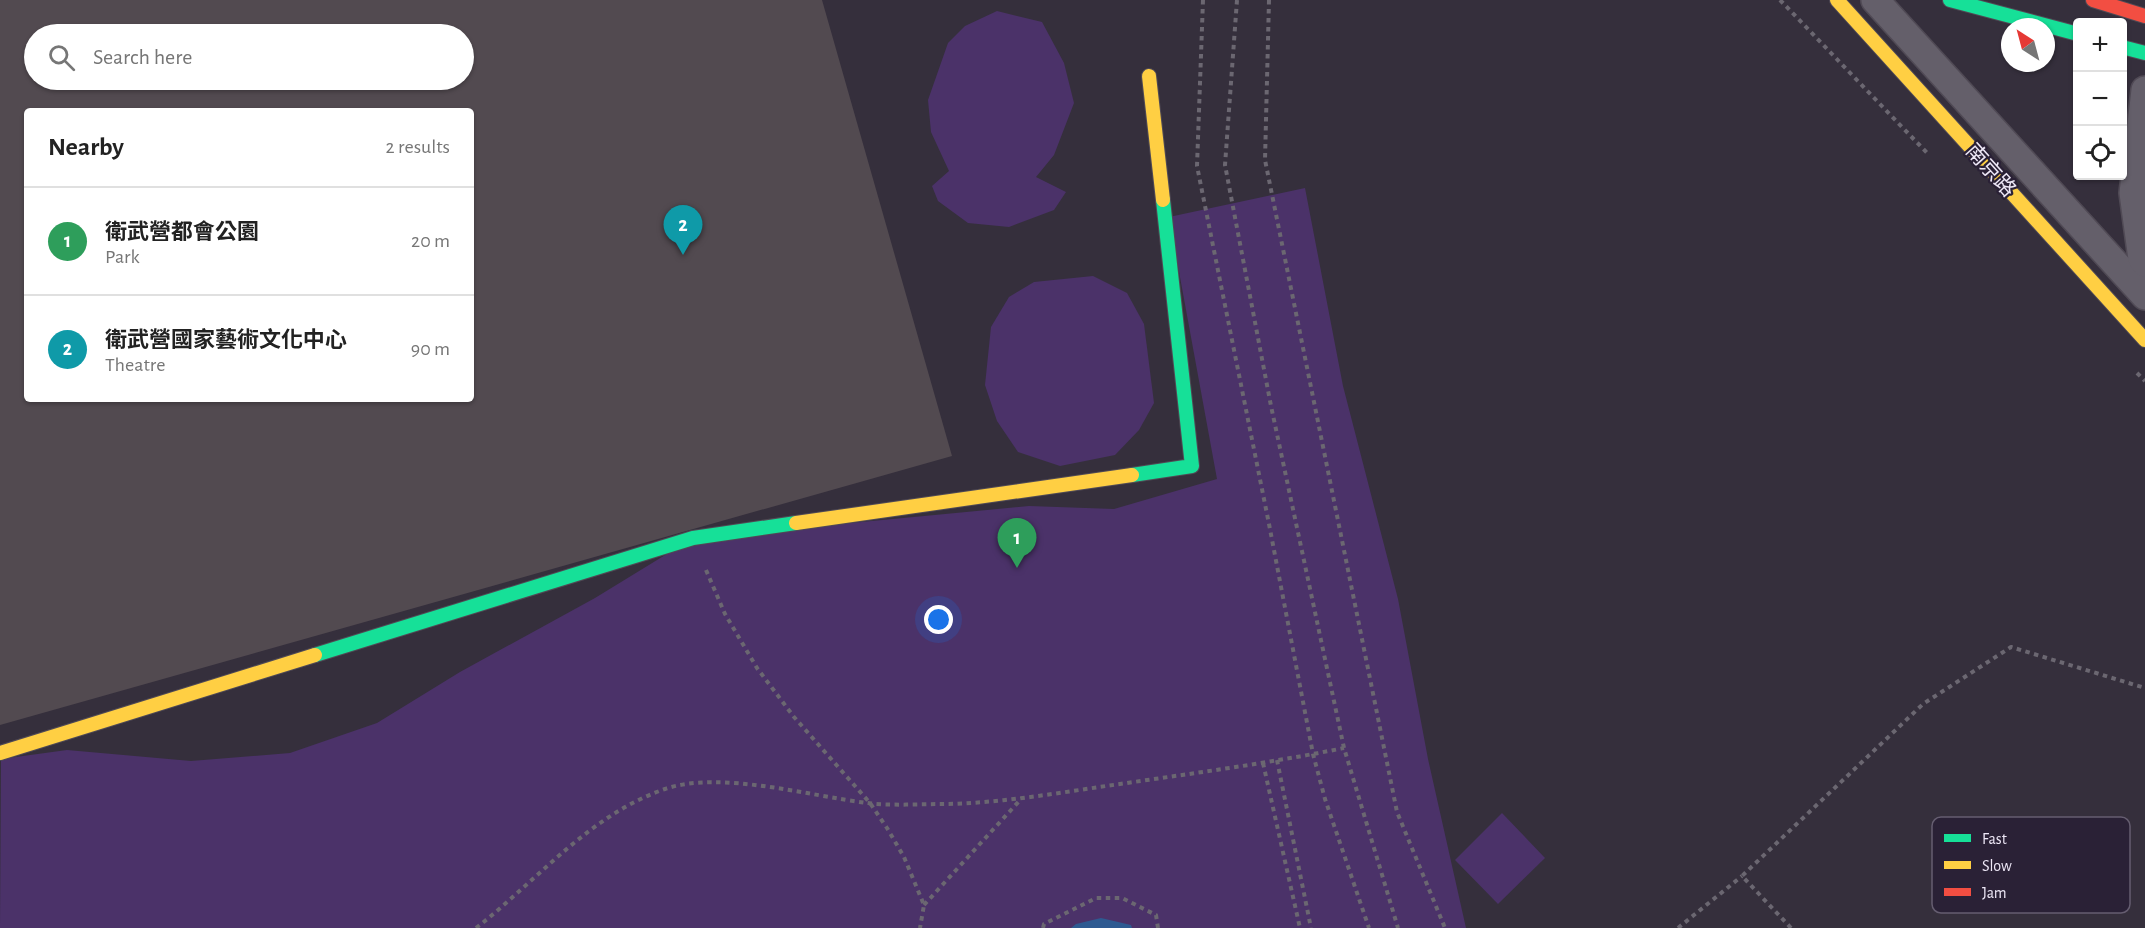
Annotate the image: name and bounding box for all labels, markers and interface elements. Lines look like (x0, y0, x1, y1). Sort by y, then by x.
north arrow (2001, 18, 2055, 72)
map controls (2073, 18, 2127, 180)
button: + (2073, 18, 2127, 72)
search box (24, 24, 474, 90)
icon: search (45, 41, 78, 74)
text: Search here (93, 46, 192, 68)
button: − (2073, 72, 2127, 126)
button: locate (2073, 126, 2127, 180)
text: Nearby (48, 134, 124, 160)
text: 2 results (386, 137, 450, 157)
street label: 南京路 (1962, 139, 2020, 201)
pin: 2 (664, 206, 702, 255)
text: 衛武營都會公園 (105, 221, 259, 243)
text: 1 (64, 231, 71, 251)
text: 20 m (411, 231, 450, 251)
text: Park (105, 247, 140, 267)
text: 衛武營國家藝術文化中心 (105, 329, 347, 351)
text: 2 (63, 339, 72, 359)
text: 90 m (411, 339, 450, 359)
text: Theatre (105, 355, 166, 375)
pin: 1 (998, 518, 1036, 568)
your location (924, 605, 953, 634)
legend (1932, 817, 2130, 913)
text: Fast (1982, 831, 2007, 847)
text: Slow (1982, 858, 2012, 874)
text: Jam (1982, 885, 2007, 901)

